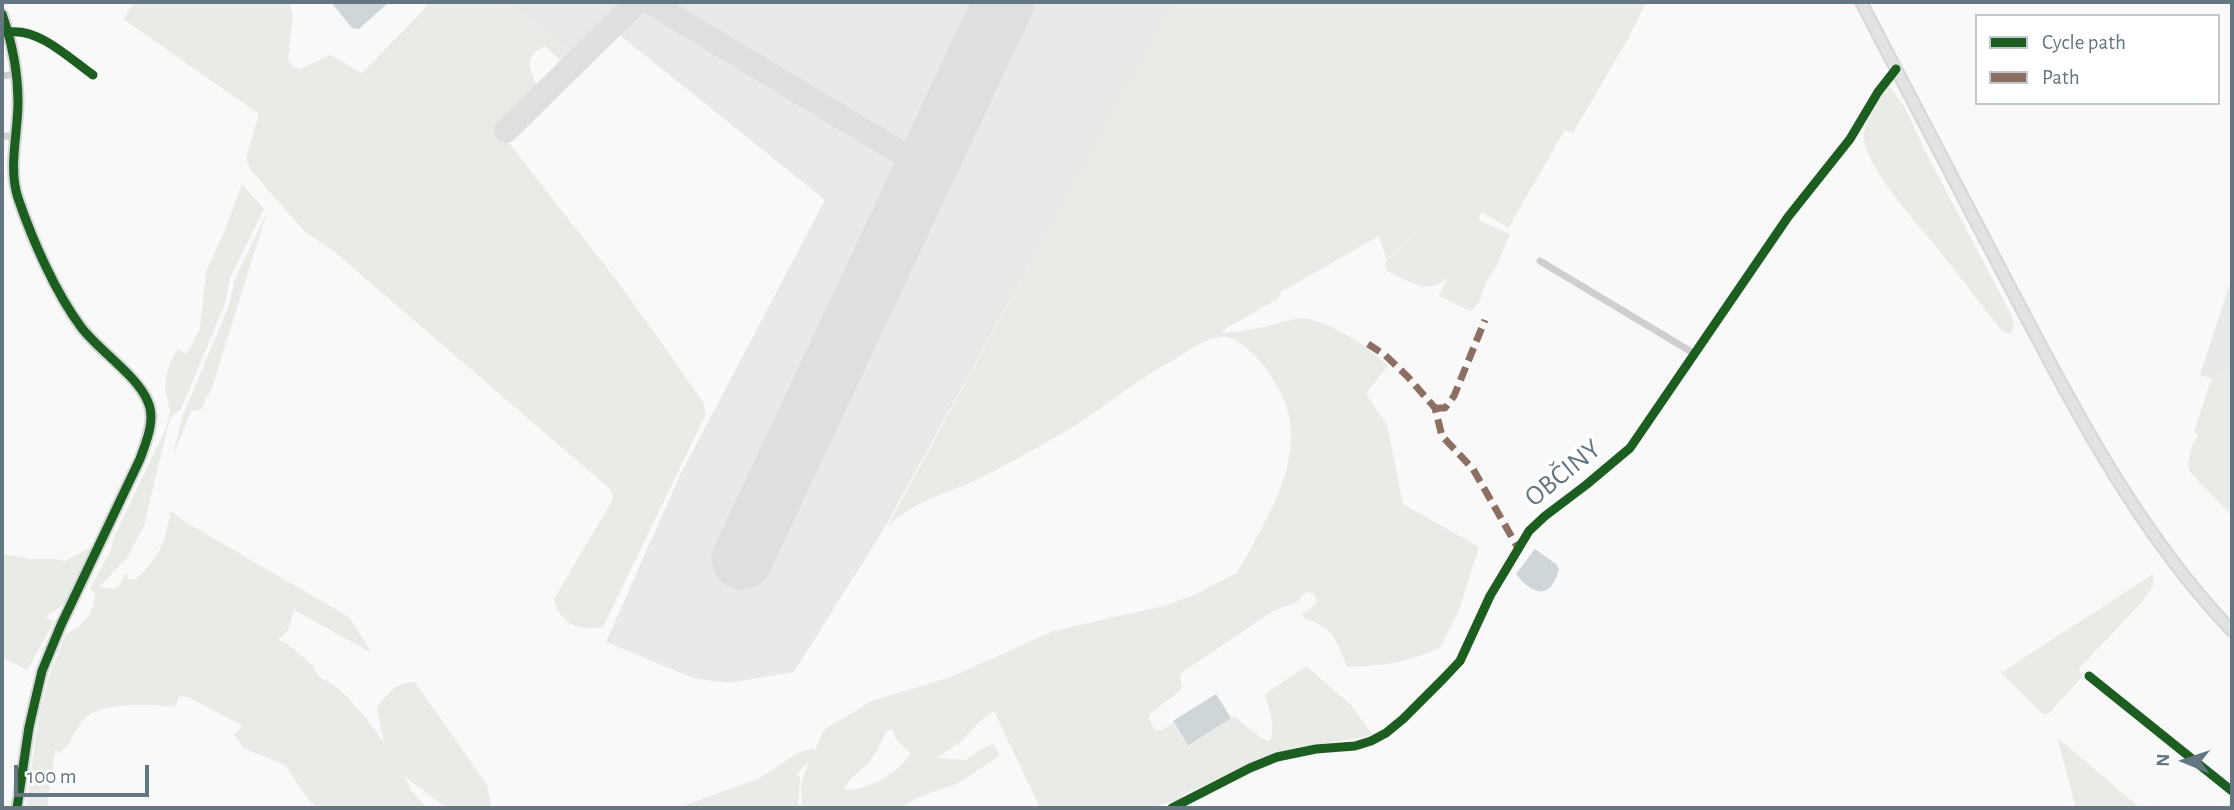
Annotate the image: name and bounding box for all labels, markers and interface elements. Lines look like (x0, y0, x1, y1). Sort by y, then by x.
legend (1975, 14, 2220, 105)
text: Cycle path (2042, 32, 2126, 53)
text: Path (2042, 67, 2080, 88)
street label: OBČINY (1518, 432, 1608, 514)
north arrow (2150, 726, 2220, 796)
scale bar (18, 750, 152, 794)
text: N (2154, 753, 2173, 767)
text: 100 m (27, 766, 77, 787)

